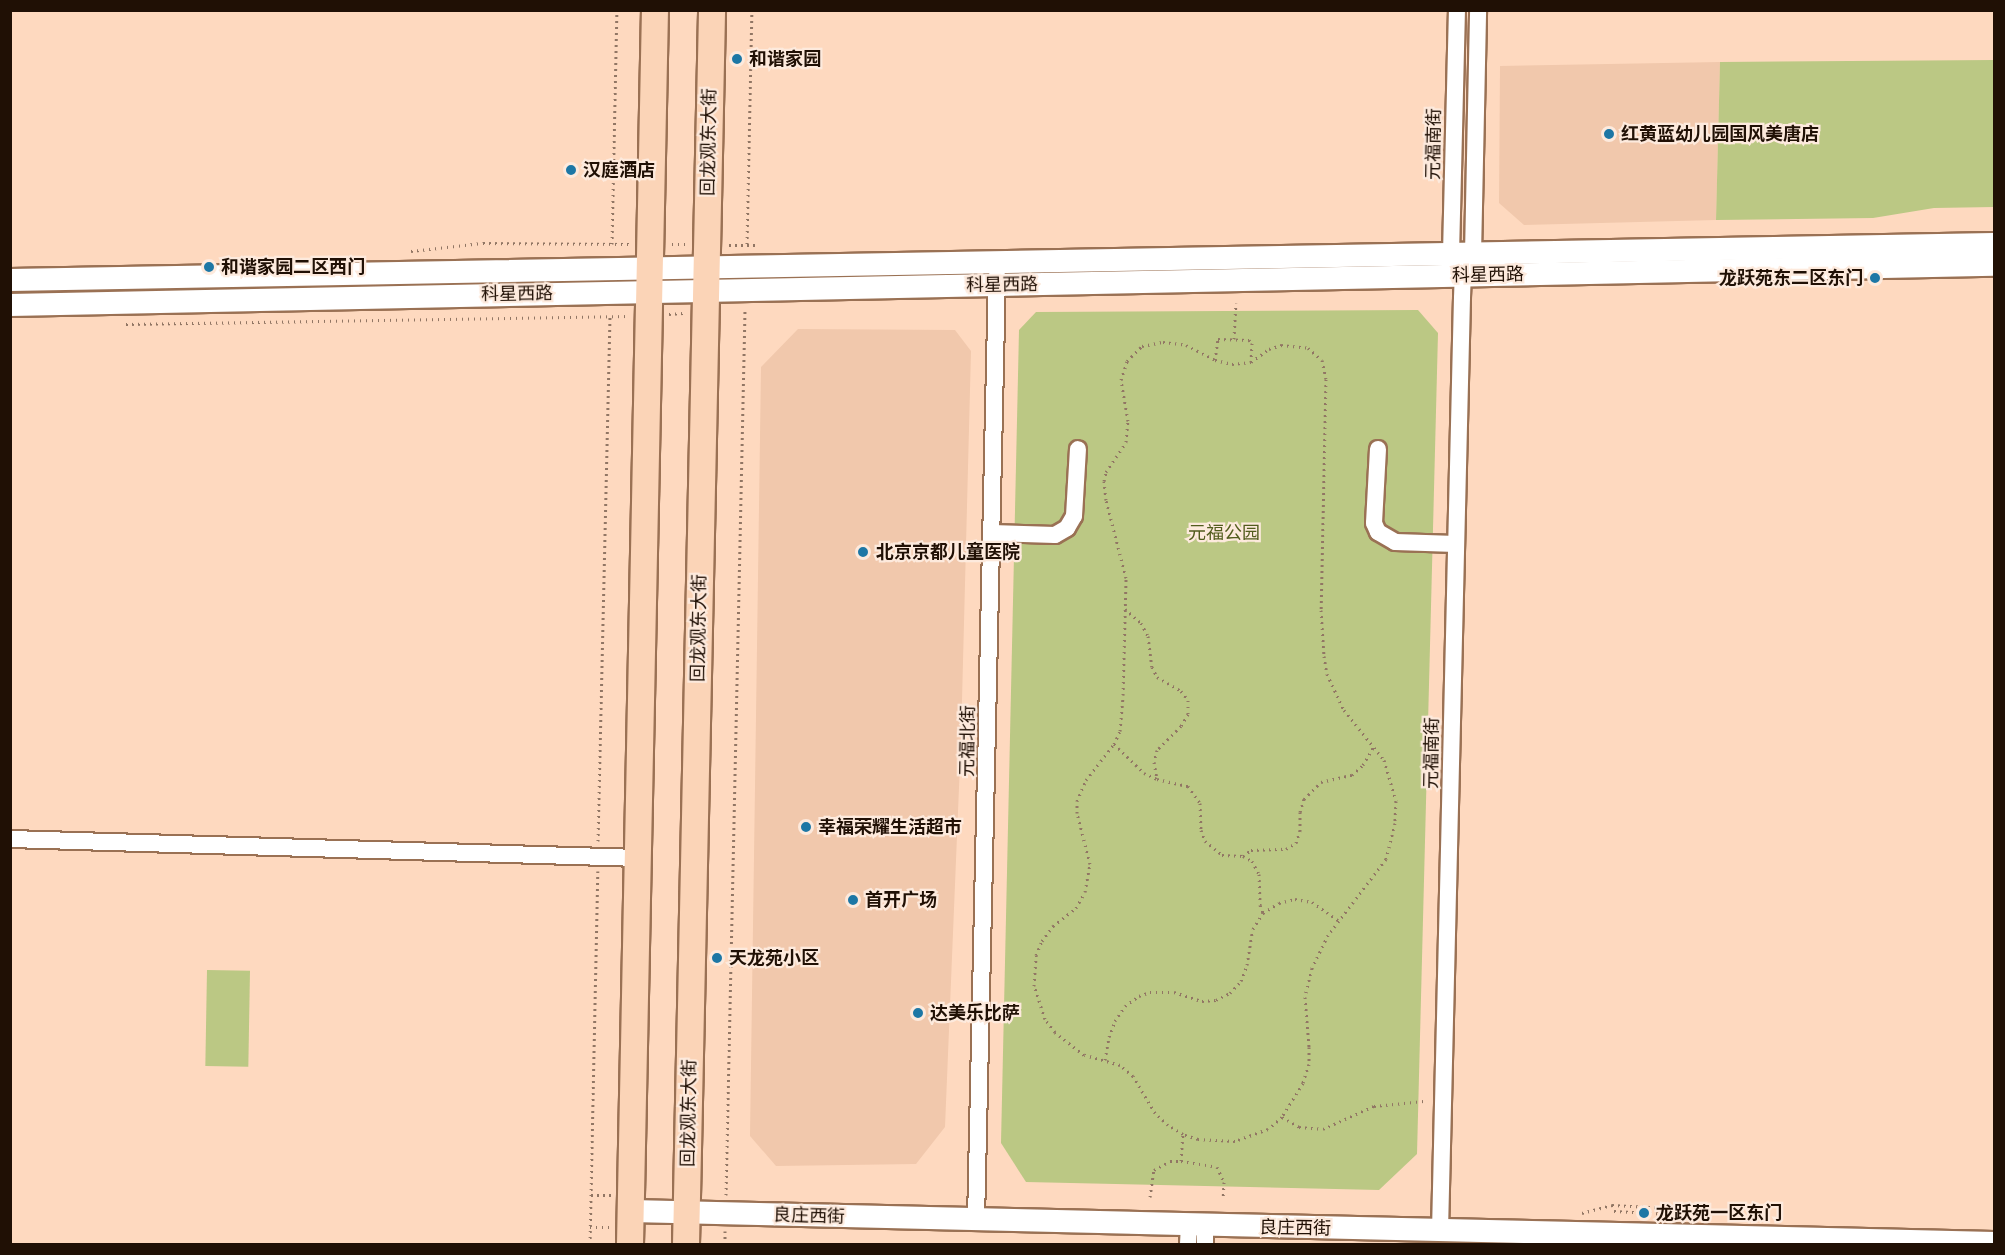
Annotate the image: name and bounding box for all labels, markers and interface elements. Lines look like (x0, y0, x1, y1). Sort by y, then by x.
place label: 和谐家园 (749, 48, 821, 70)
marker: 和谐家园 (730, 52, 744, 66)
street label: 回龙观东大街 (697, 88, 721, 196)
street label: 元福南街 (1423, 108, 1445, 180)
place label: 红黄蓝幼儿园国风美唐店 (1621, 123, 1819, 145)
marker: 红黄蓝幼儿园国风美唐店 (1602, 127, 1616, 141)
place label: 汉庭酒店 (583, 159, 655, 181)
marker: 汉庭酒店 (564, 163, 578, 177)
place label: 和谐家园二区西门 (221, 256, 365, 278)
marker: 和谐家园二区西门 (202, 260, 216, 274)
street label: 科星西路 (1452, 264, 1524, 286)
place label: 龙跃苑东二区东门 (1719, 267, 1863, 289)
marker: 龙跃苑东二区东门 (1868, 271, 1882, 285)
street label: 科星西路 (966, 274, 1038, 296)
street label: 科星西路 (481, 283, 553, 305)
park label: 元福公园 (1188, 522, 1260, 544)
place label: 北京京都儿童医院 (876, 541, 1020, 563)
marker: 北京京都儿童医院 (854, 543, 872, 561)
street label: 回龙观东大街 (687, 574, 711, 682)
street label: 元福北街 (957, 705, 979, 777)
street label: 元福南街 (1421, 717, 1443, 789)
place label: 幸福荣耀生活超市 (818, 816, 962, 838)
marker: 幸福荣耀生活超市 (799, 820, 813, 834)
place label: 首开广场 (865, 889, 937, 911)
marker: 首开广场 (846, 893, 860, 907)
place label: 天龙苑小区 (729, 947, 819, 969)
marker: 天龙苑小区 (710, 951, 724, 965)
place label: 达美乐比萨 (930, 1002, 1020, 1024)
marker: 达美乐比萨 (911, 1006, 925, 1020)
street label: 回龙观东大街 (677, 1059, 701, 1167)
place label: 龙跃苑一区东门 (1656, 1202, 1782, 1224)
street label: 良庄西街 (773, 1204, 845, 1228)
marker: 龙跃苑一区东门 (1637, 1206, 1651, 1220)
street label: 良庄西街 (1259, 1217, 1331, 1239)

